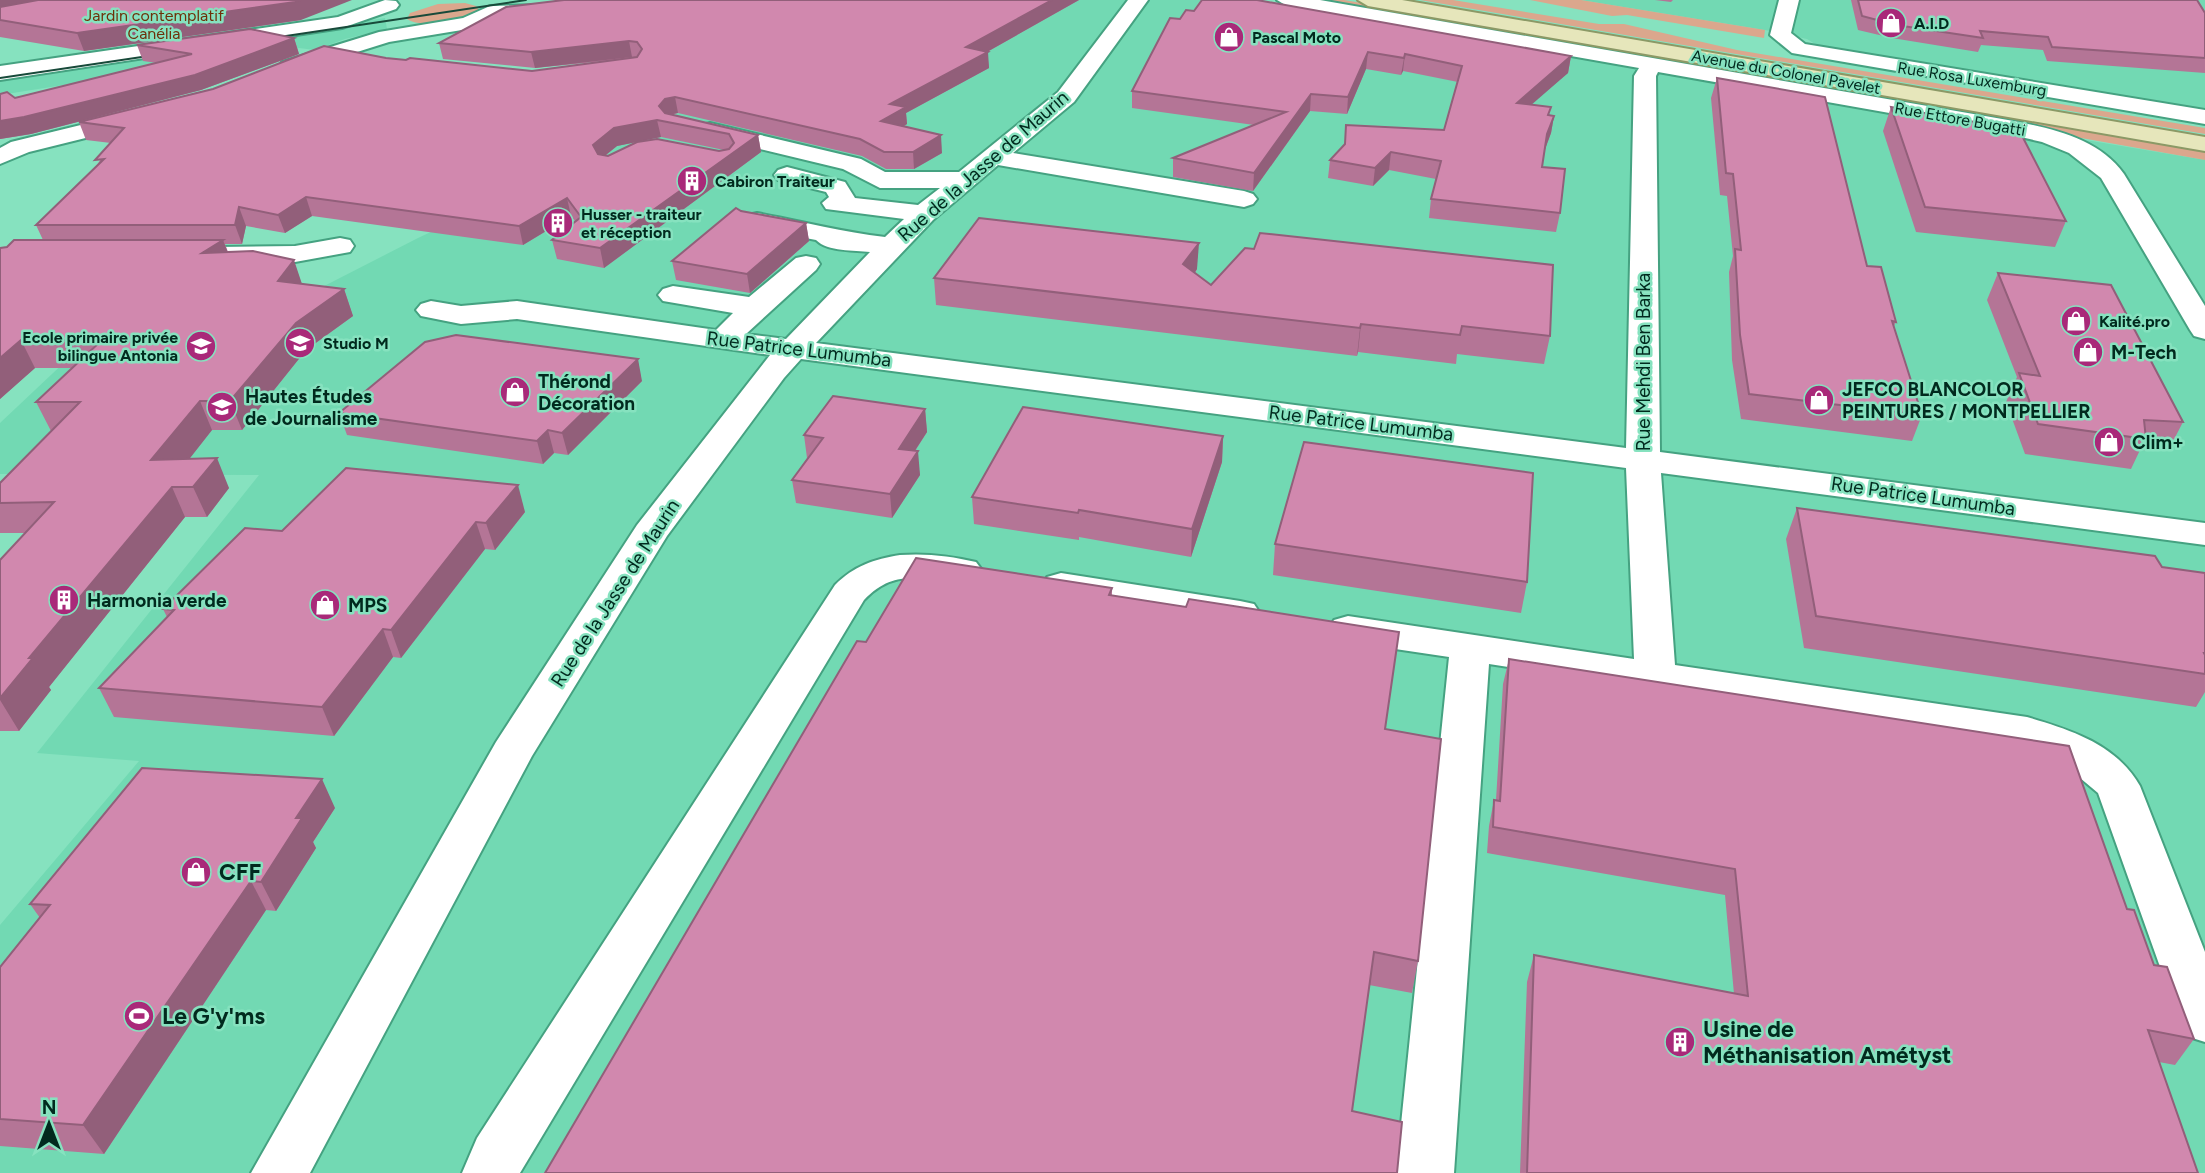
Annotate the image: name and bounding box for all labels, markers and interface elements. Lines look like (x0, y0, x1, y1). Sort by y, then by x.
park label: Jardin contemplatif Canélia (84, 6, 224, 43)
shop icon: A.I.D (1874, 6, 1908, 40)
place label: A.I.D (1914, 14, 1949, 33)
shop icon: Pascal Moto (1212, 20, 1246, 54)
place label: Pascal Moto (1252, 28, 1341, 47)
street label: Avenue du Colonel Pavelet (1690, 46, 1882, 98)
street label: Rue Rosa Luxemburg (1896, 58, 2048, 100)
street label: Rue de la Jasse de Maurin (893, 86, 1073, 246)
street label: Rue Ettore Bugatti (1893, 98, 2027, 140)
building icon: Cabiron Traiteur (675, 164, 709, 198)
place label: Cabiron Traiteur (715, 172, 835, 191)
place label: Husser - traiteur et réception (581, 205, 702, 242)
building icon: Husser - traiteur et réception (541, 206, 575, 240)
street label: Rue Mehdi Ben Barka (1632, 273, 1655, 451)
shop icon: Kalité.pro (2059, 304, 2093, 338)
place label: Kalité.pro (2099, 312, 2170, 331)
school or university icon: Studio M (283, 326, 317, 360)
street label: Rue Patrice Lumumba (705, 326, 893, 372)
place label: Ecole primaire privée bilingue Antonia (22, 328, 178, 365)
school or university icon: Ecole primaire privée bilingue Antonia (184, 329, 218, 363)
place label: Studio M (323, 334, 389, 353)
shop icon: M-Tech (2071, 335, 2105, 369)
place label: M-Tech (2111, 341, 2177, 364)
place label: Thérond Décoration (538, 370, 635, 415)
shop icon: Thérond Décoration (498, 375, 532, 409)
place label: JEFCO BLANCOLOR PEINTURES / MONTPELLIER (1842, 378, 2091, 423)
shop icon: JEFCO BLANCOLOR PEINTURES / MONTPELLIER (1802, 383, 1836, 417)
place label: Hautes Études de Journalisme (245, 385, 378, 430)
school or university icon: Hautes Études de Journalisme (205, 390, 239, 424)
street label: Rue Patrice Lumumba (1267, 400, 1455, 446)
shop icon: Clim+ (2092, 425, 2126, 459)
place label: Clim+ (2132, 431, 2184, 454)
street label: Rue Patrice Lumumba (1829, 472, 2017, 520)
street label: Rue de la Jasse de Maurin (546, 495, 684, 691)
building icon: Harmonia verde (47, 583, 81, 617)
shop icon: MPS (308, 588, 342, 622)
place label: Harmonia verde (87, 589, 227, 612)
place label: MPS (348, 594, 387, 617)
shop icon: CFF (179, 855, 213, 889)
place label: CFF (219, 858, 261, 886)
sports icon: Le G'y'ms (122, 999, 156, 1033)
place label: Le G'y'ms (162, 1002, 265, 1030)
place label: Usine de Méthanisation Amétyst (1703, 1015, 1951, 1069)
building icon: Usine de Méthanisation Amétyst (1663, 1025, 1697, 1059)
north arrow (14, 1089, 84, 1159)
text: N (42, 1096, 56, 1119)

